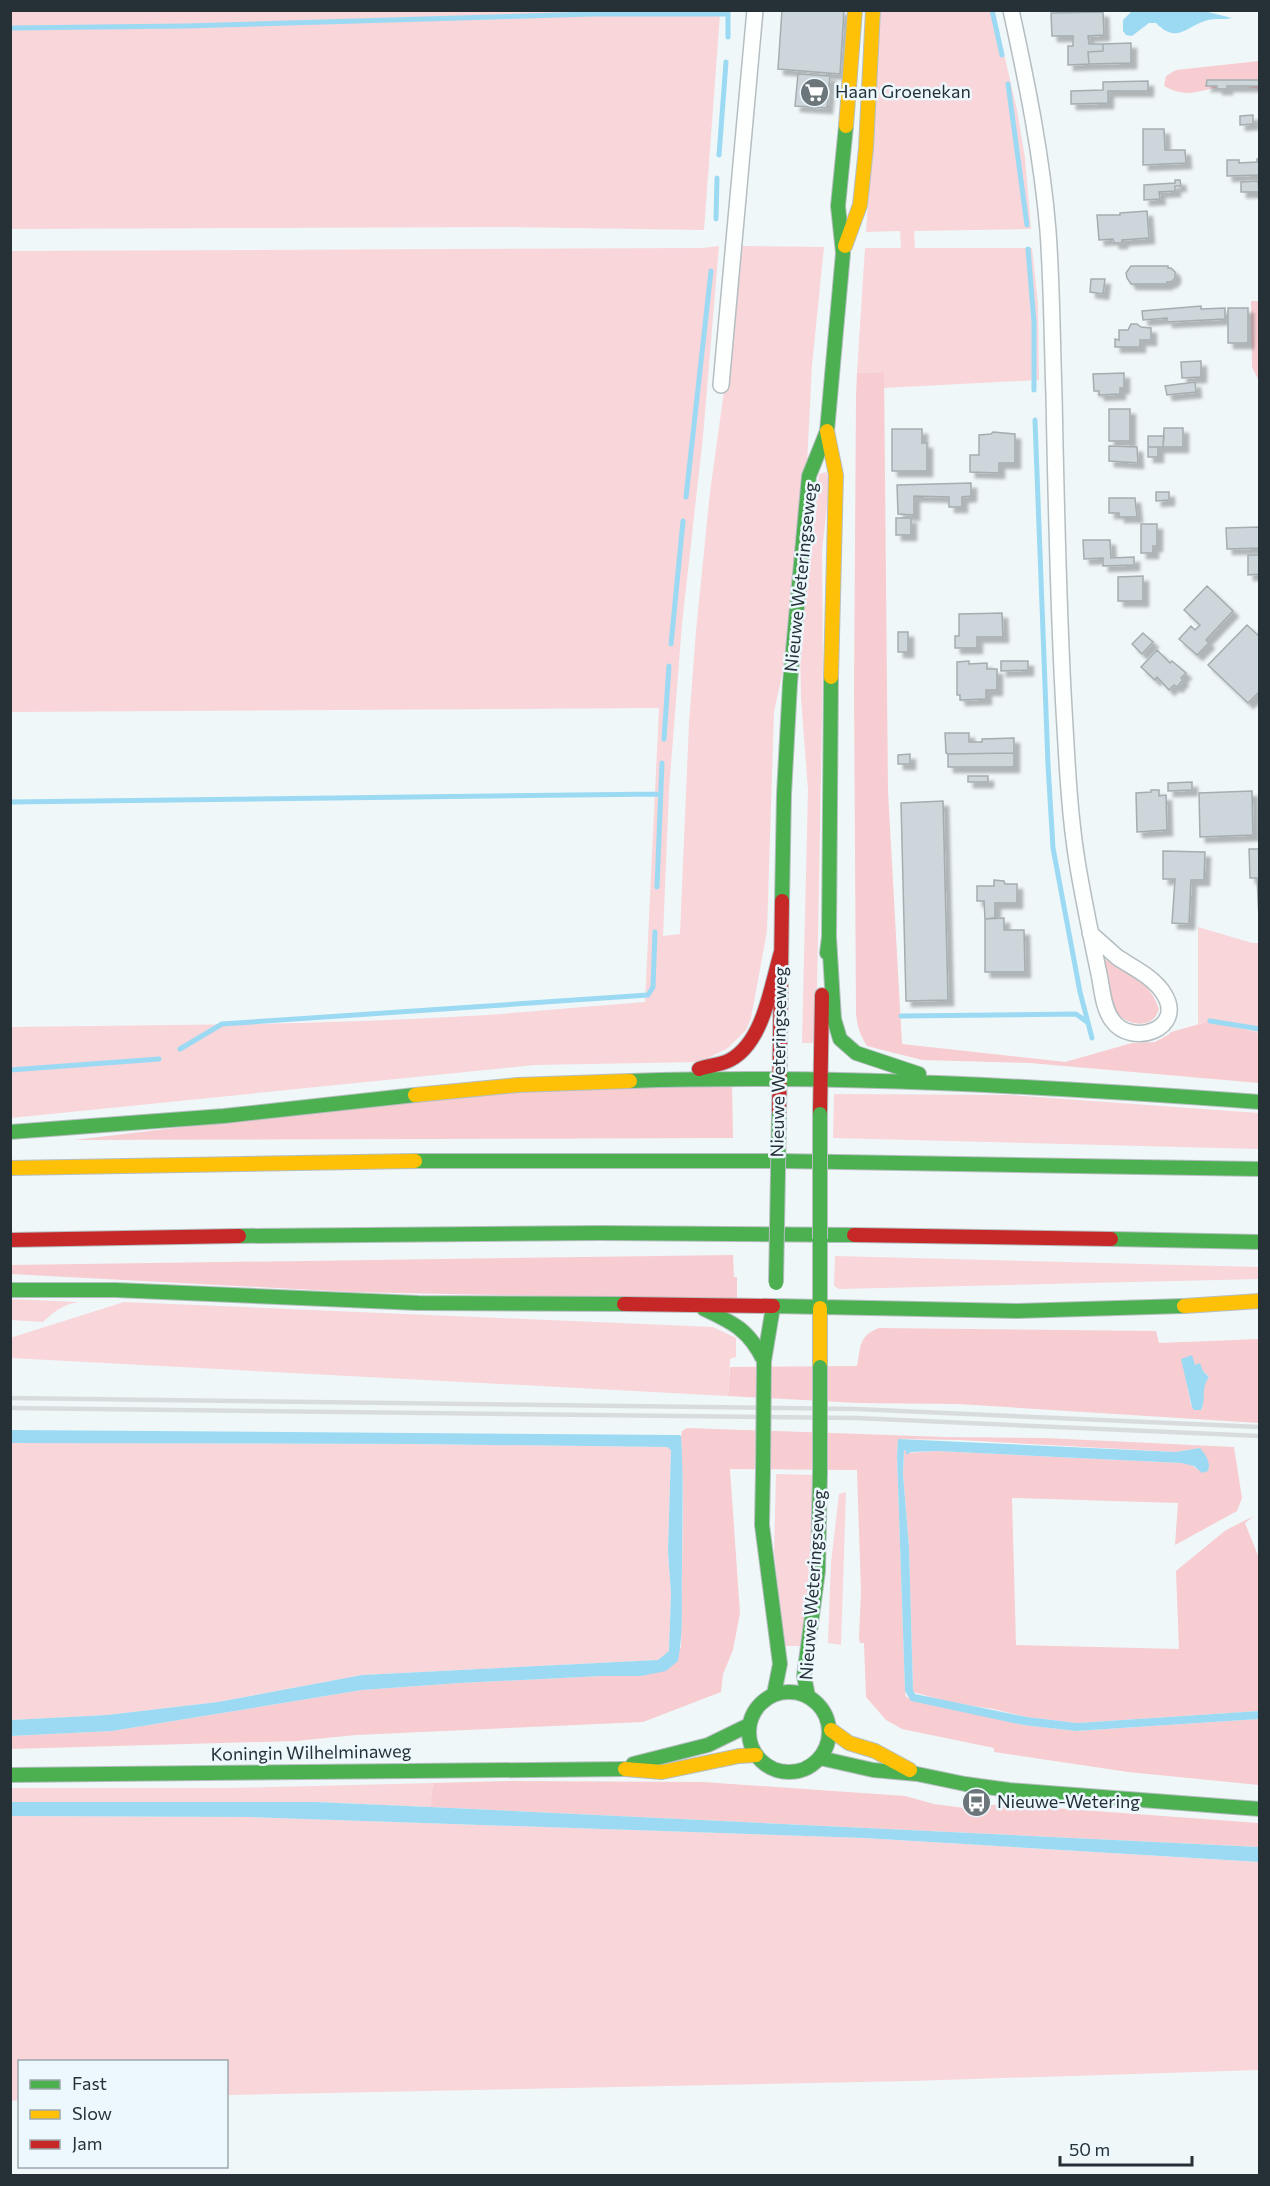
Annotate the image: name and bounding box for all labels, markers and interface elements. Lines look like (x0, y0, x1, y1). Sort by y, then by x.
supermarket icon: Haan Groenekan (798, 76, 830, 108)
place label: Haan Groenekan (835, 80, 971, 102)
street label: Nieuwe Weteringseweg (779, 481, 821, 673)
street label: Nieuwe Weteringseweg (765, 966, 791, 1157)
street label: Nieuwe Weteringseweg (794, 1489, 830, 1681)
street label: Koningin Wilhelminaweg (210, 1739, 412, 1765)
bus stop icon: Nieuwe-Wetering (960, 1786, 992, 1818)
place label: Nieuwe-Wetering (997, 1790, 1140, 1812)
legend (18, 2060, 228, 2168)
text: Fast (72, 2072, 107, 2094)
text: Slow (72, 2102, 112, 2124)
scale bar (1060, 2129, 1192, 2167)
text: Jam (72, 2132, 102, 2154)
text: 50 m (1069, 2138, 1110, 2160)

